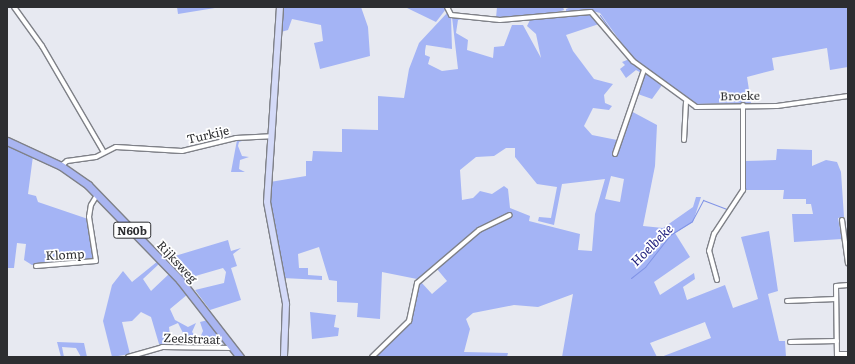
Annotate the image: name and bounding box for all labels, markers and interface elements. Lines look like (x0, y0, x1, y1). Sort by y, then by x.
street label: Broeke (720, 88, 760, 104)
street label: Turkije (185, 123, 231, 147)
road number: N60b (113, 221, 151, 239)
water label: Hoelbeke (628, 221, 676, 269)
street label: Rijksweg (154, 238, 200, 286)
street label: Klomp (45, 247, 85, 263)
street label: Zeelstraat (163, 331, 221, 347)

